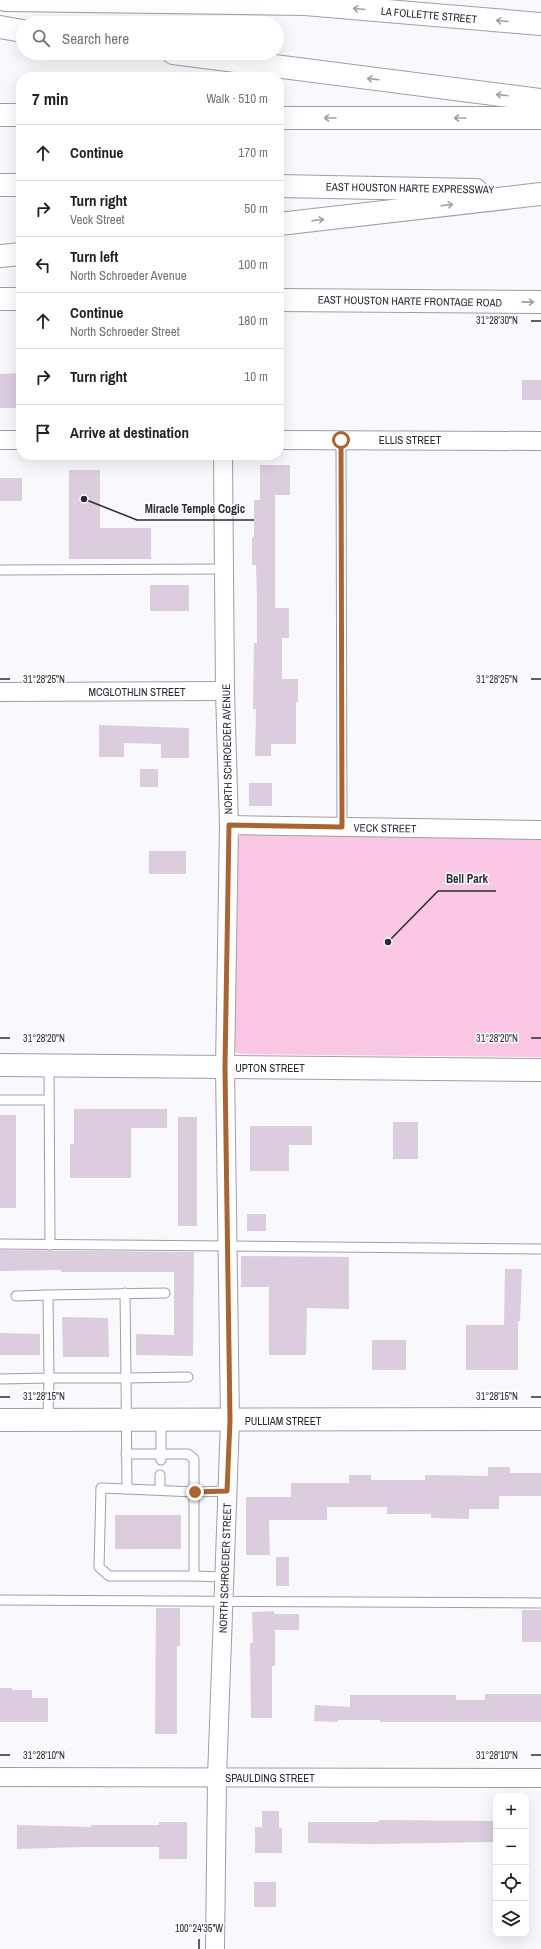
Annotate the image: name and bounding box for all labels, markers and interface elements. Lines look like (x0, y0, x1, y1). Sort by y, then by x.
street label: LA FOLLETTE STREET (380, 4, 478, 26)
one-way arrow (353, 5, 366, 12)
search box (16, 16, 284, 60)
one-way arrow (496, 17, 509, 25)
icon: search (30, 27, 52, 49)
text: Search here (62, 28, 129, 49)
one-way arrow (367, 75, 380, 82)
text: 7 min (32, 87, 68, 110)
text: Walk · 510 m (206, 90, 268, 107)
one-way arrow (496, 91, 509, 99)
one-way arrow (324, 114, 337, 122)
one-way arrow (454, 114, 467, 122)
icon: ahead (32, 142, 54, 164)
text: Continue (70, 142, 123, 163)
text: 170 m (238, 144, 268, 161)
street label: EAST HOUSTON HARTE EXPRESSWAY (326, 180, 494, 196)
text: Turn right (70, 190, 127, 211)
icon: right (32, 198, 54, 220)
text: 50 m (244, 200, 268, 217)
one-way arrow (440, 201, 453, 209)
text: Veck Street (70, 211, 125, 228)
one-way arrow (311, 216, 324, 224)
text: Turn left (70, 246, 118, 267)
icon: left (32, 254, 54, 276)
text: 100 m (238, 256, 268, 273)
text: North Schroeder Avenue (70, 267, 187, 284)
street label: EAST HOUSTON HARTE FRONTAGE ROAD (318, 292, 502, 310)
one-way arrow (521, 298, 534, 306)
text: Continue (70, 302, 123, 323)
icon: ahead (32, 310, 54, 332)
text: 180 m (238, 312, 268, 329)
text: 31°28'30"N (476, 314, 518, 327)
text: North Schroeder Street (70, 323, 180, 340)
icon: right (32, 366, 54, 388)
text: Turn right (70, 366, 127, 387)
text: 10 m (244, 368, 268, 385)
icon: arrive (32, 422, 54, 444)
text: Arrive at destination (70, 422, 189, 443)
route start (332, 431, 350, 449)
street label: ELLIS STREET (379, 433, 442, 447)
callout: Miracle Temple Cogic (137, 496, 254, 520)
text: Miracle Temple Cogic (145, 501, 246, 517)
text: 31°28'25"N (23, 673, 65, 686)
text: 31°28'25"N (476, 673, 518, 686)
street label: NORTH SCHROEDER AVENUE (219, 684, 235, 814)
street label: MCGLOTHLIN STREET (88, 685, 186, 699)
street label: VECK STREET (354, 820, 417, 836)
callout: Bell Park (438, 867, 496, 891)
text: Bell Park (446, 871, 489, 887)
text: 31°28'20"N (23, 1032, 65, 1045)
text: 31°28'20"N (476, 1032, 518, 1045)
street label: UPTON STREET (235, 1061, 305, 1075)
text: 31°28'15"N (23, 1390, 65, 1403)
text: 31°28'15"N (476, 1390, 518, 1403)
street label: PULLIAM STREET (245, 1414, 322, 1428)
route end (186, 1483, 204, 1501)
street label: NORTH SCHROEDER STREET (216, 1502, 234, 1633)
text: 31°28'10"N (23, 1749, 65, 1762)
text: 31°28'10"N (476, 1749, 518, 1762)
street label: SPAULDING STREET (225, 1771, 315, 1785)
map controls (493, 1793, 529, 1937)
button: + (493, 1793, 529, 1829)
button: − (493, 1829, 529, 1865)
button: locate (493, 1865, 529, 1901)
button: layers (493, 1901, 529, 1937)
text: 100°24'35"W (175, 1922, 223, 1935)

